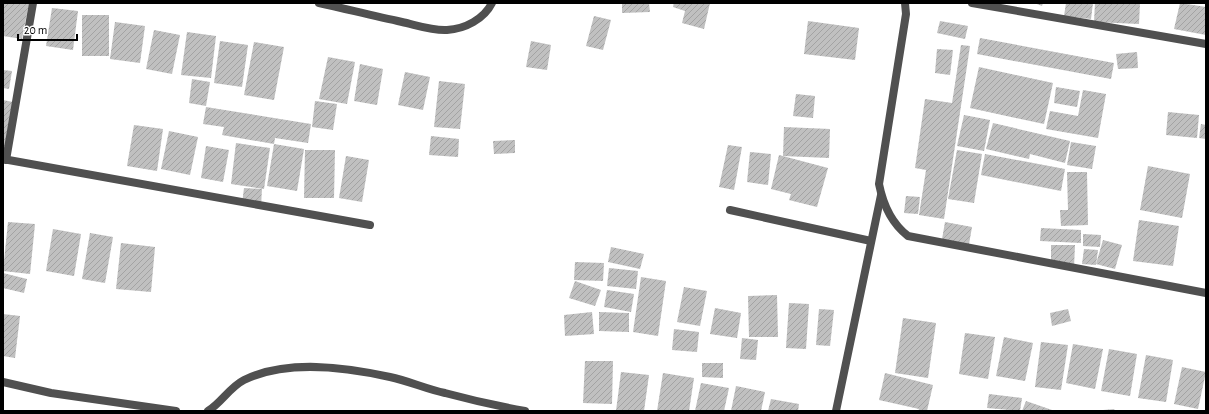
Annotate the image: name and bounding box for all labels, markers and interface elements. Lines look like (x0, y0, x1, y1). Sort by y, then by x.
scale bar (18, 16, 77, 42)
text: 20 m (24, 24, 47, 36)

